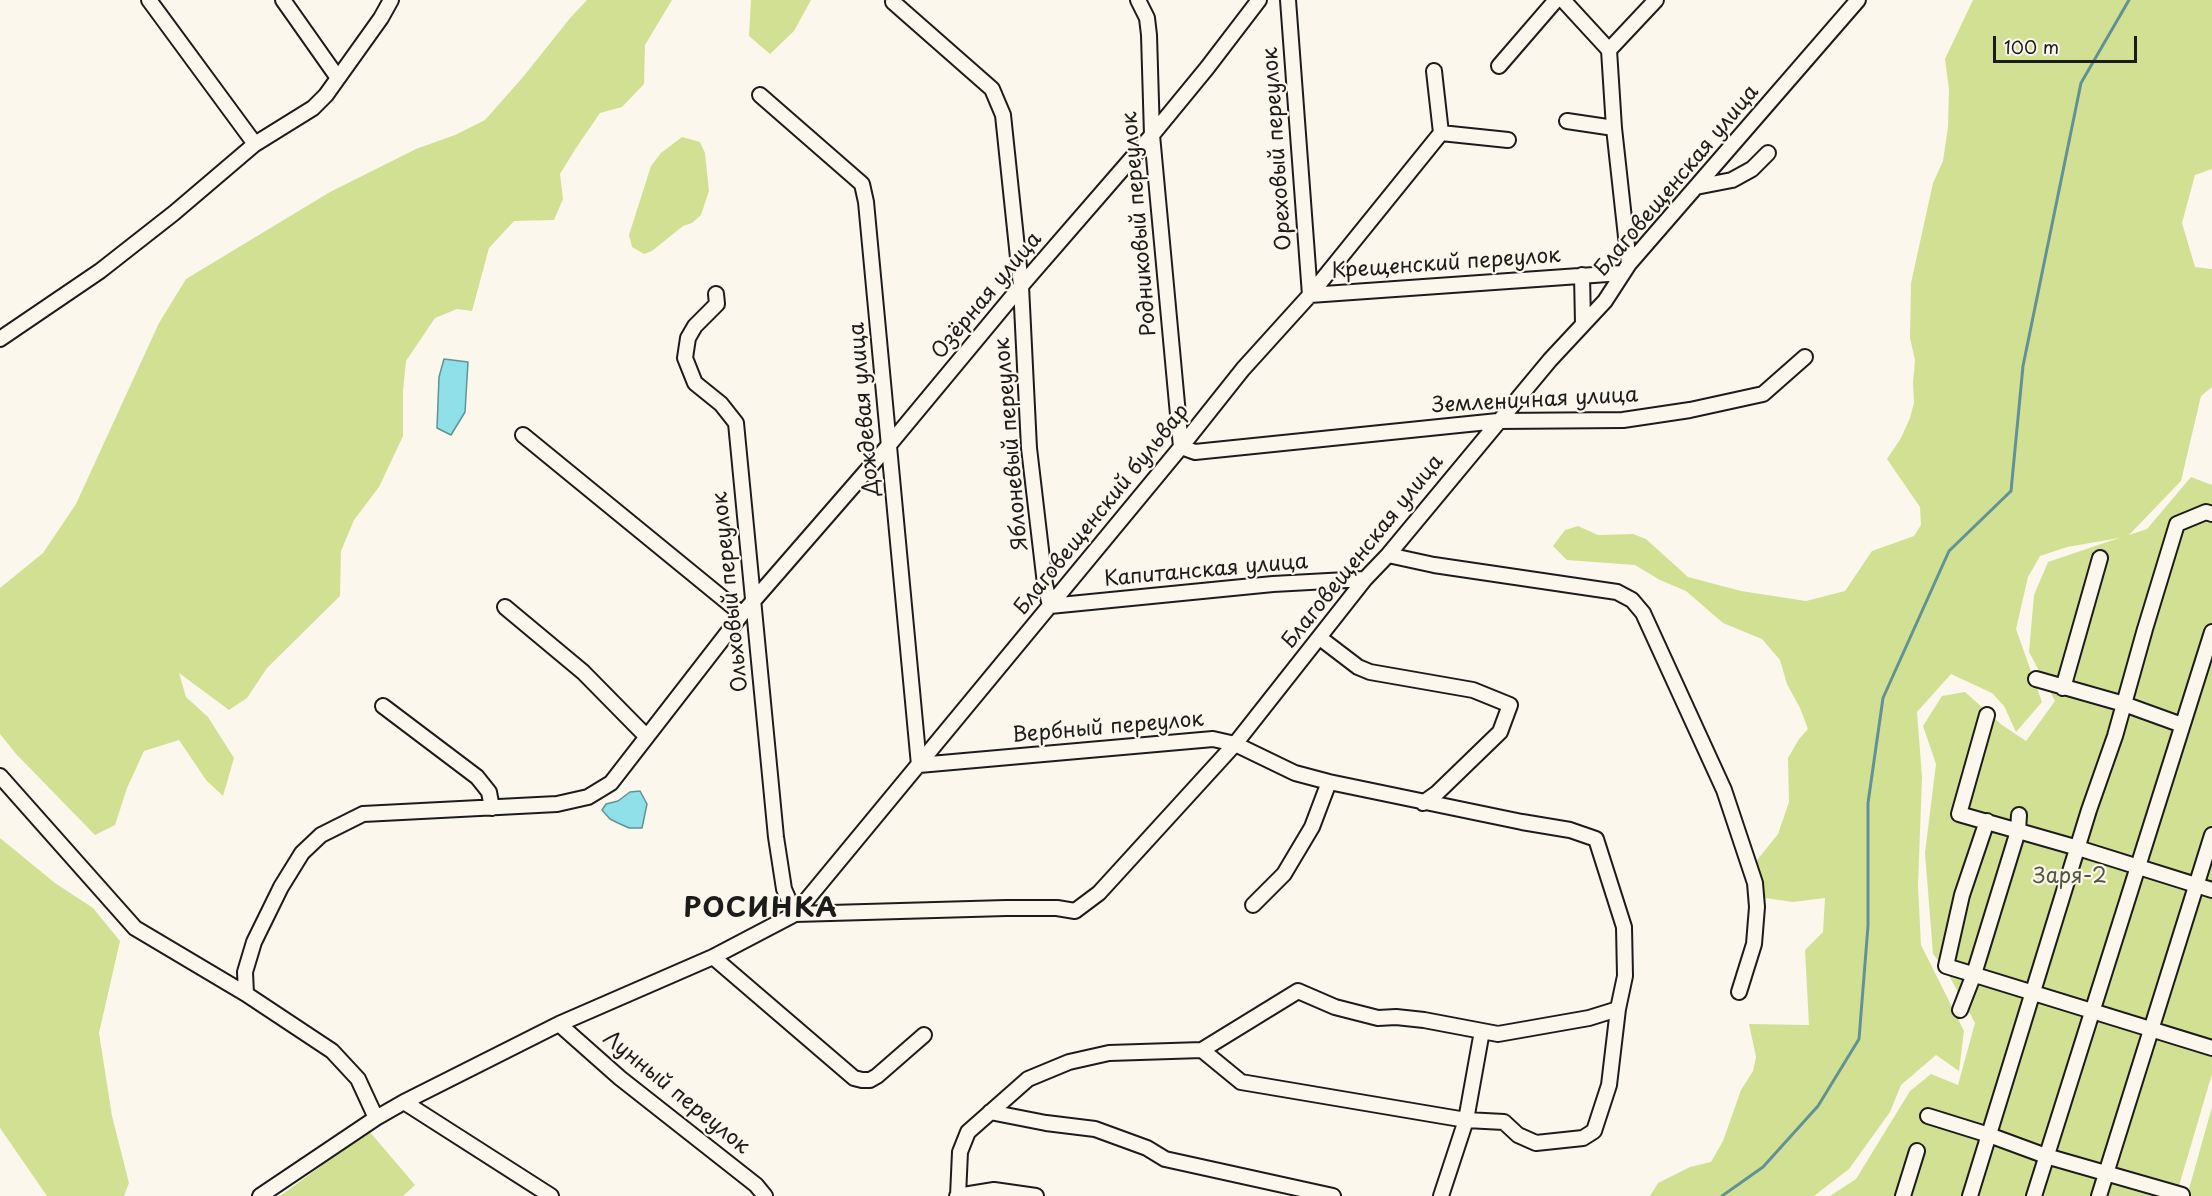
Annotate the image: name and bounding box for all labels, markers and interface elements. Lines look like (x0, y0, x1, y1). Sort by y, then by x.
scale bar (1996, 24, 2140, 62)
text: 100 m (2004, 33, 2059, 60)
street label: Ореховый переулок (1258, 47, 1298, 251)
street label: Благовещенская улица (1589, 80, 1765, 282)
street label: Родниковый переулок (1118, 111, 1162, 337)
street label: Озёрная улица (927, 227, 1047, 365)
street label: Крещенский переулок (1331, 243, 1561, 285)
street label: Дождевая улица (845, 321, 885, 497)
street label: Яблоневый переулок (990, 337, 1034, 551)
street label: Земленичная улица (1431, 383, 1639, 419)
street label: Благовещенский бульвар (1009, 399, 1195, 621)
street label: Благовещенская улица (1277, 450, 1449, 654)
street label: Ольховый переулок (708, 491, 754, 693)
street label: Капитанская улица (1103, 550, 1309, 592)
street label: Вербный переулок (1011, 707, 1205, 749)
park label: Заря-2 (2033, 864, 2107, 890)
district label: РОСИНКА (685, 894, 837, 926)
street label: Лунный переулок (598, 1026, 754, 1160)

